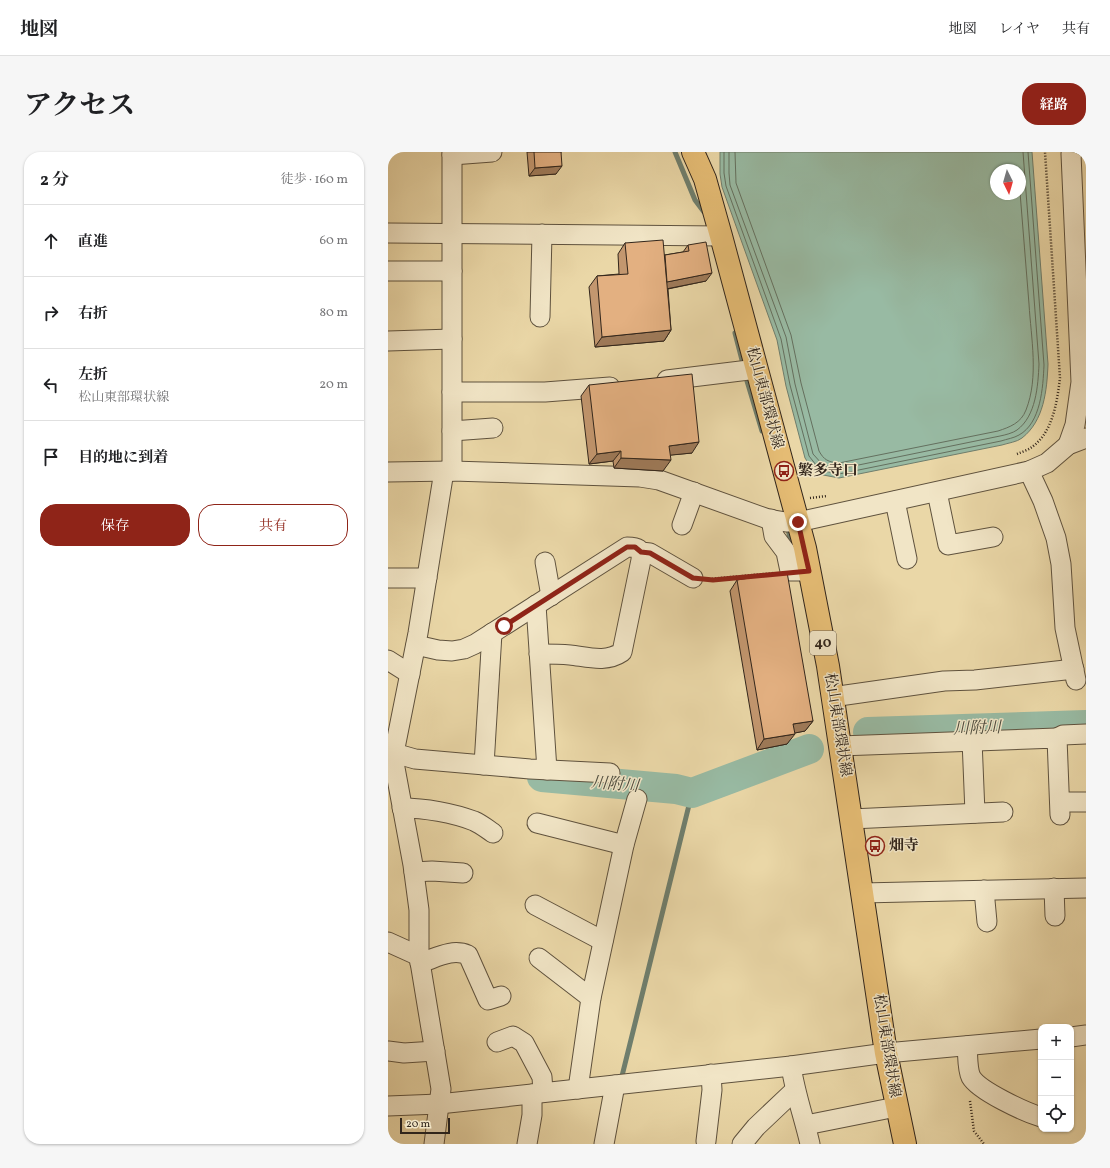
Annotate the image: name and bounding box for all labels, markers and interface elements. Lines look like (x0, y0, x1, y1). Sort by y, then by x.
text: 地図 (20, 17, 58, 43)
text: 地図 (949, 20, 977, 39)
text: レイヤ (999, 20, 1040, 39)
text: 共有 (1062, 20, 1090, 39)
button: 経路 (1022, 83, 1086, 125)
text: アクセス (24, 87, 135, 126)
north arrow (990, 164, 1026, 200)
text: 2 分 (40, 169, 69, 192)
text: 徒歩 · 160 m (281, 171, 348, 189)
icon: ahead (40, 230, 62, 252)
text: 直進 (78, 232, 108, 253)
text: 60 m (320, 232, 348, 250)
icon: right (40, 302, 62, 324)
text: 右折 (78, 304, 108, 325)
text: 80 m (319, 304, 348, 322)
street label: 松山東部環状線 (740, 345, 788, 451)
text: 左折 (78, 365, 108, 386)
icon: left (40, 374, 62, 396)
text: 20 m (319, 376, 348, 394)
text: 松山東部環状線 (78, 389, 169, 407)
icon: arrive (40, 446, 62, 468)
text: 目的地に到着 (78, 448, 168, 469)
bus stop icon: 繁多寺口 (773, 460, 795, 482)
place label: 繁多寺口 (798, 461, 858, 482)
button: 保存 (40, 504, 190, 546)
button: 共有 (198, 504, 348, 546)
route end (789, 513, 807, 531)
route start (495, 617, 513, 635)
road number: 40 (810, 631, 836, 655)
street label: 松山東部環状線 (818, 671, 856, 779)
water label: 川附川 (953, 717, 1003, 741)
water label: 川附川 (590, 772, 642, 798)
bus stop icon: 畑寺 (864, 835, 886, 857)
place label: 畑寺 (889, 836, 919, 857)
street label: 松山東部環状線 (867, 992, 905, 1100)
map controls (1038, 1024, 1074, 1132)
button: + (1038, 1024, 1074, 1060)
button: − (1038, 1060, 1074, 1096)
button: locate (1038, 1096, 1074, 1132)
scale bar (400, 1116, 450, 1135)
text: 20 m (406, 1117, 430, 1132)

